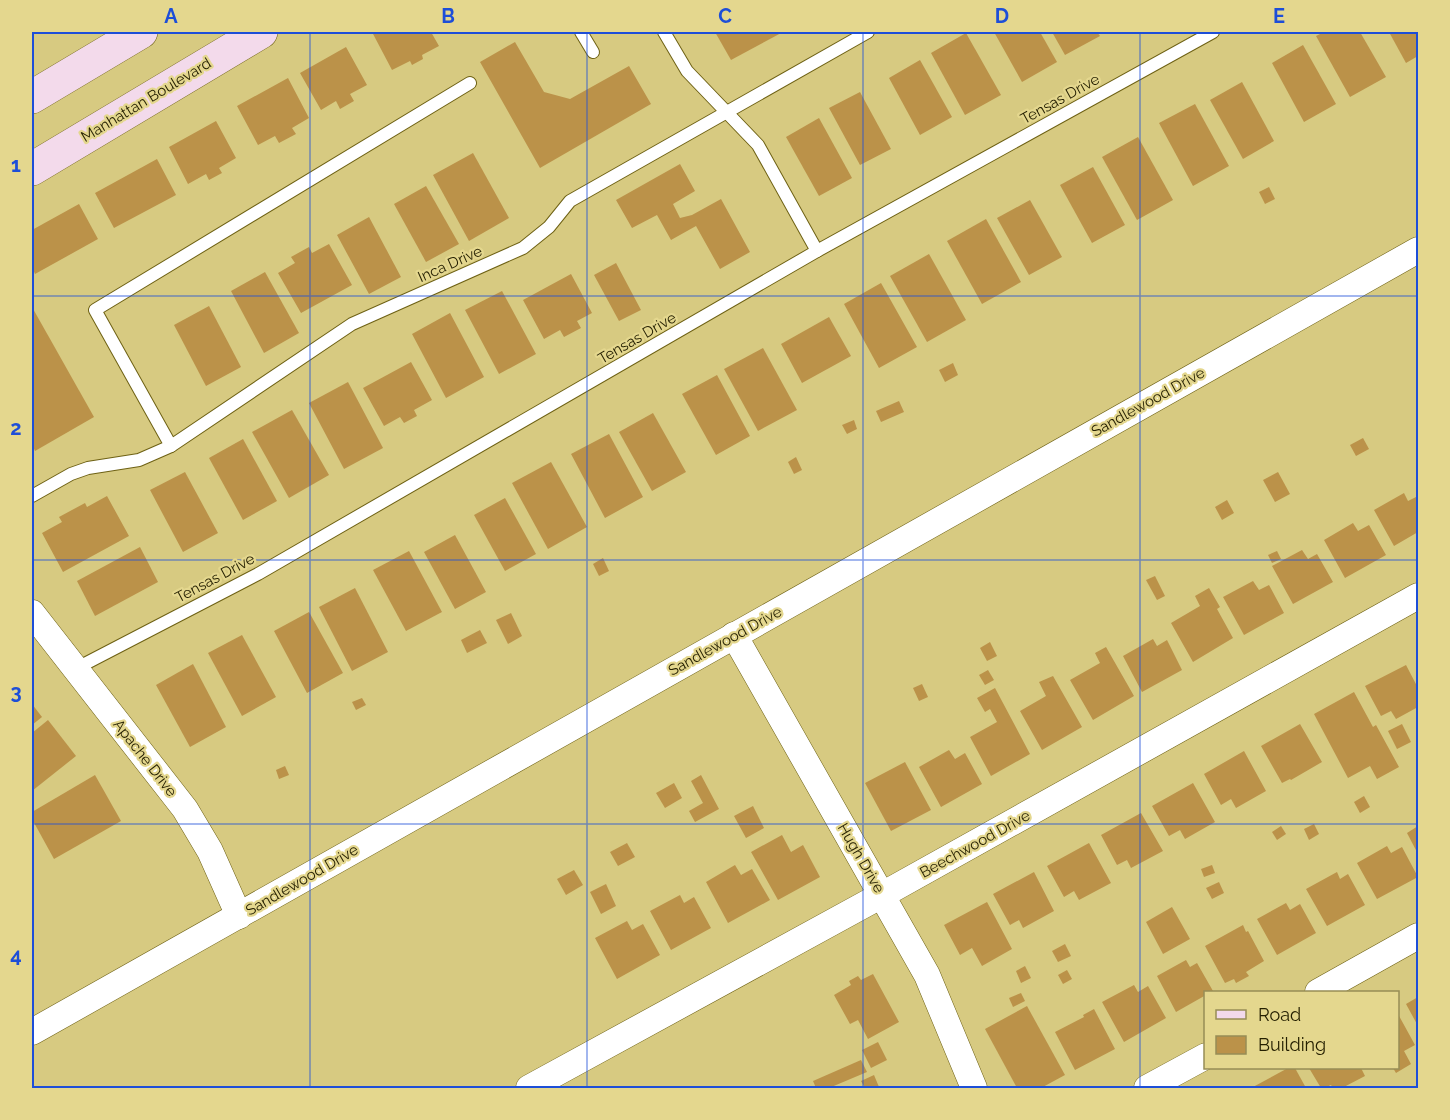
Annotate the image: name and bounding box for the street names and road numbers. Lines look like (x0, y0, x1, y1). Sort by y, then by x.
street label: Manhattan Boulevard (78, 54, 214, 146)
street label: Tensas Drive (1017, 70, 1103, 128)
street label: Inca Drive (415, 242, 485, 286)
street label: Tensas Drive (595, 308, 679, 368)
street label: Sandlewood Drive (1088, 363, 1208, 441)
street label: Tensas Drive (172, 549, 258, 606)
street label: Sandlewood Drive (665, 602, 785, 680)
street label: Apache Drive (109, 716, 181, 800)
street label: Beechwood Drive (917, 806, 1033, 882)
street label: Hugh Drive (834, 820, 888, 896)
street label: Sandlewood Drive (243, 840, 362, 919)

